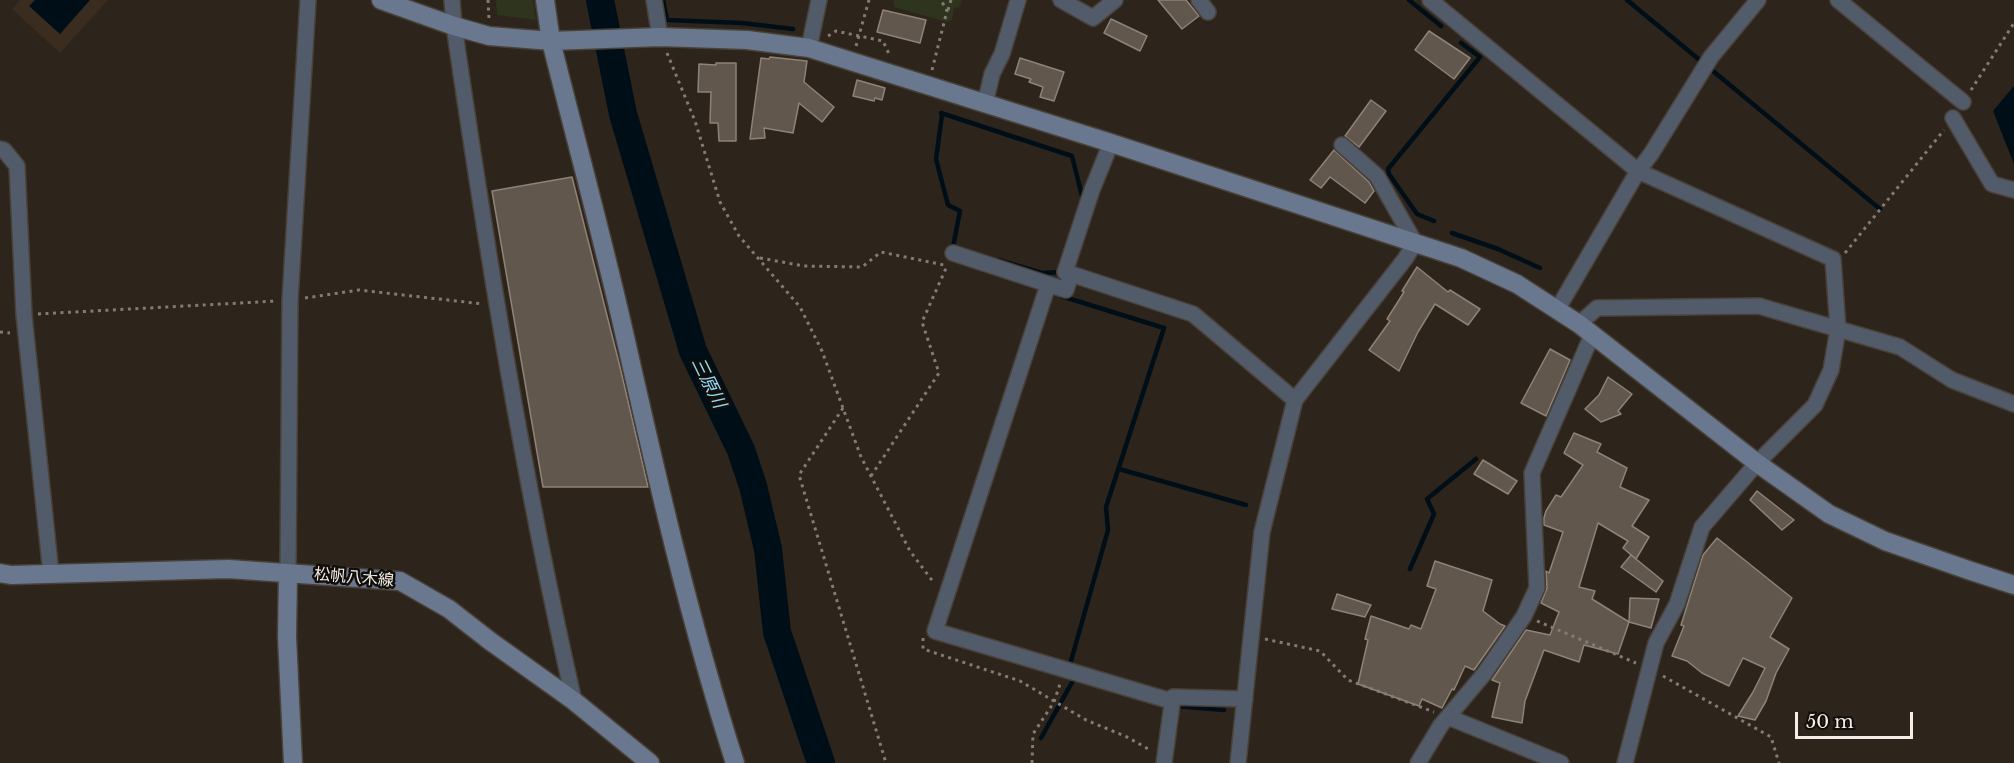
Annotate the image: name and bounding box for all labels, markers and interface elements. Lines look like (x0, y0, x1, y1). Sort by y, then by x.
water label: 三原川 (686, 354, 730, 412)
street label: 松帆八木線 (313, 565, 395, 591)
scale bar (1798, 700, 1916, 738)
text: 50 m (1806, 711, 1854, 733)

